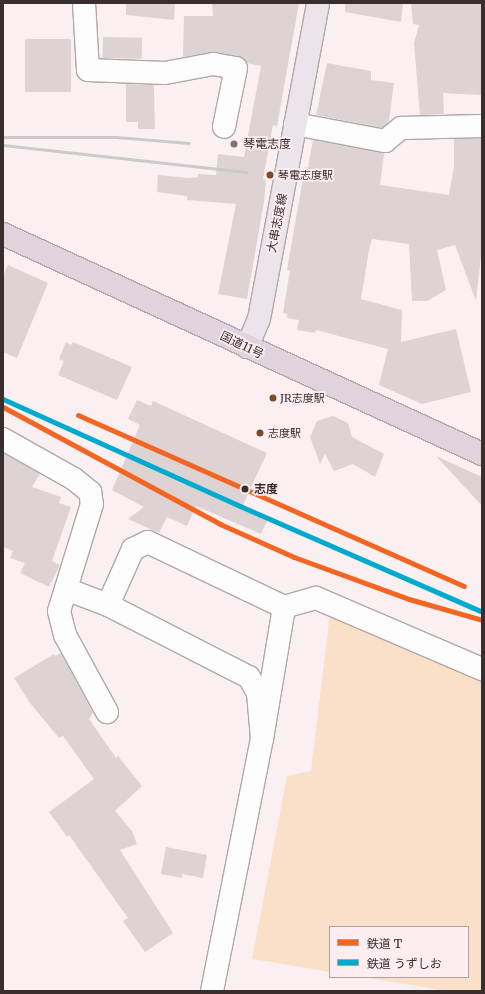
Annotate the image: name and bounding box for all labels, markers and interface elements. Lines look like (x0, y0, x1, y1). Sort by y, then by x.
place label: 琴電志度 (243, 137, 291, 151)
marker: 琴電志度 (228, 138, 240, 150)
place label: 琴電志度駅 (278, 168, 333, 182)
marker: 琴電志度駅 (265, 170, 275, 180)
street label: 大串志度線 (264, 192, 290, 254)
street label: 国道11号 (218, 328, 266, 362)
place label: JR志度駅 (280, 391, 325, 405)
marker: JR志度駅 (268, 393, 278, 403)
place label: 志度駅 (268, 426, 301, 440)
marker: 志度駅 (255, 428, 265, 438)
marker: 志度 (238, 482, 252, 496)
place label: 志度 (254, 482, 278, 496)
legend (329, 926, 469, 978)
text: 鉄道 T (367, 936, 402, 951)
text: 鉄道 うずしお (367, 956, 442, 971)

